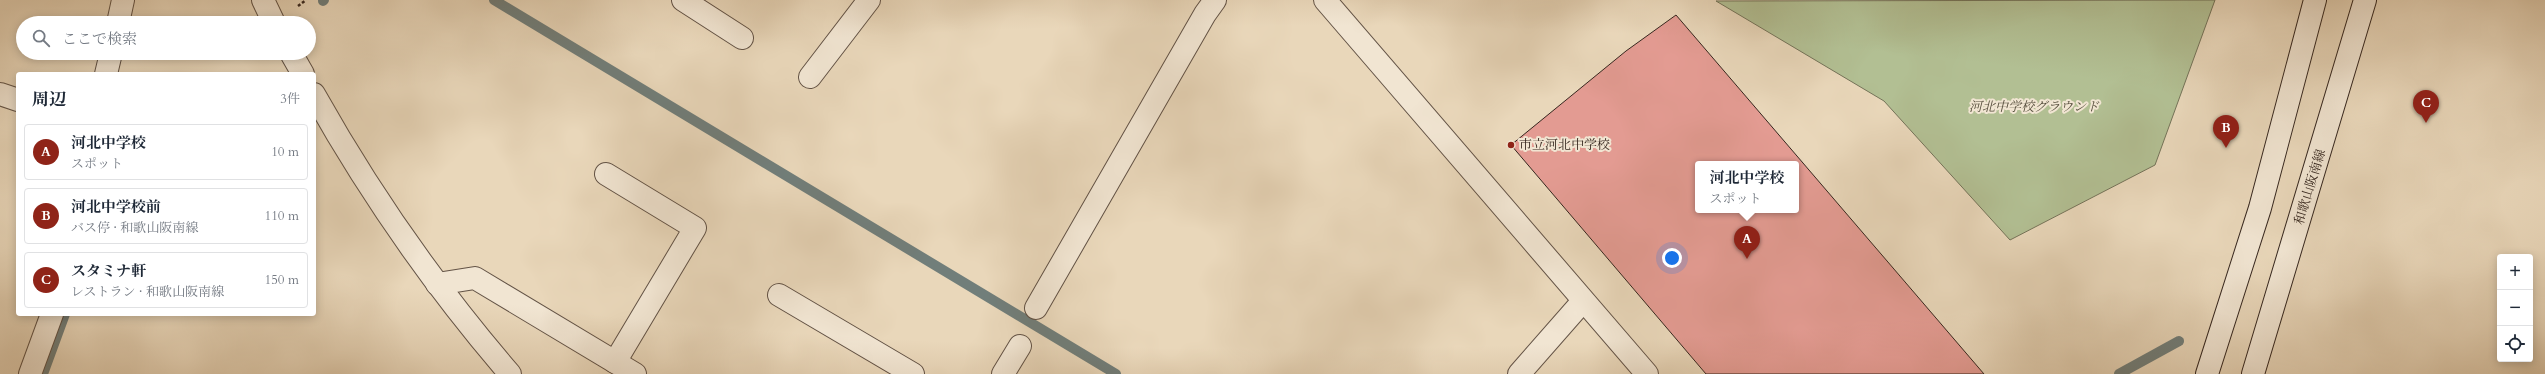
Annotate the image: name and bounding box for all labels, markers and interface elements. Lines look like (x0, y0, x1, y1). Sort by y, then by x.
search box (16, 16, 316, 60)
icon: search (30, 27, 52, 49)
text: ここで検索 (62, 29, 137, 49)
text: 周辺 (32, 88, 66, 111)
text: 3件 (280, 90, 300, 108)
pin: C (2413, 90, 2439, 123)
park label: 河北中学校グラウンド (1969, 98, 2100, 116)
pin: B (2213, 115, 2239, 148)
text: 河北中学校 (71, 133, 146, 153)
place label: 市立河北中学校 (1519, 136, 1610, 154)
marker: 市立河北中学校 (1506, 140, 1516, 150)
text: A (41, 143, 51, 161)
text: 10 m (271, 143, 299, 161)
street label: 和歌山阪南線 (2290, 147, 2330, 227)
text: スポット (71, 155, 123, 173)
popup (1695, 161, 1799, 213)
text: 河北中学校 (1709, 168, 1785, 188)
text: スポット (1709, 190, 1762, 208)
text: 河北中学校前 (71, 197, 161, 217)
text: B (41, 207, 51, 225)
text: 110 m (265, 207, 299, 225)
text: バス停 · 和歌山阪南線 (71, 219, 198, 237)
pin: A (1734, 226, 1760, 259)
your location (1662, 248, 1682, 268)
map controls (2497, 254, 2533, 362)
button: + (2497, 254, 2533, 290)
text: スタミナ軒 (71, 261, 146, 281)
text: C (41, 271, 51, 289)
text: 150 m (265, 271, 299, 289)
text: レストラン · 和歌山阪南線 (71, 283, 224, 301)
button: − (2497, 290, 2533, 326)
button: locate (2497, 326, 2533, 362)

